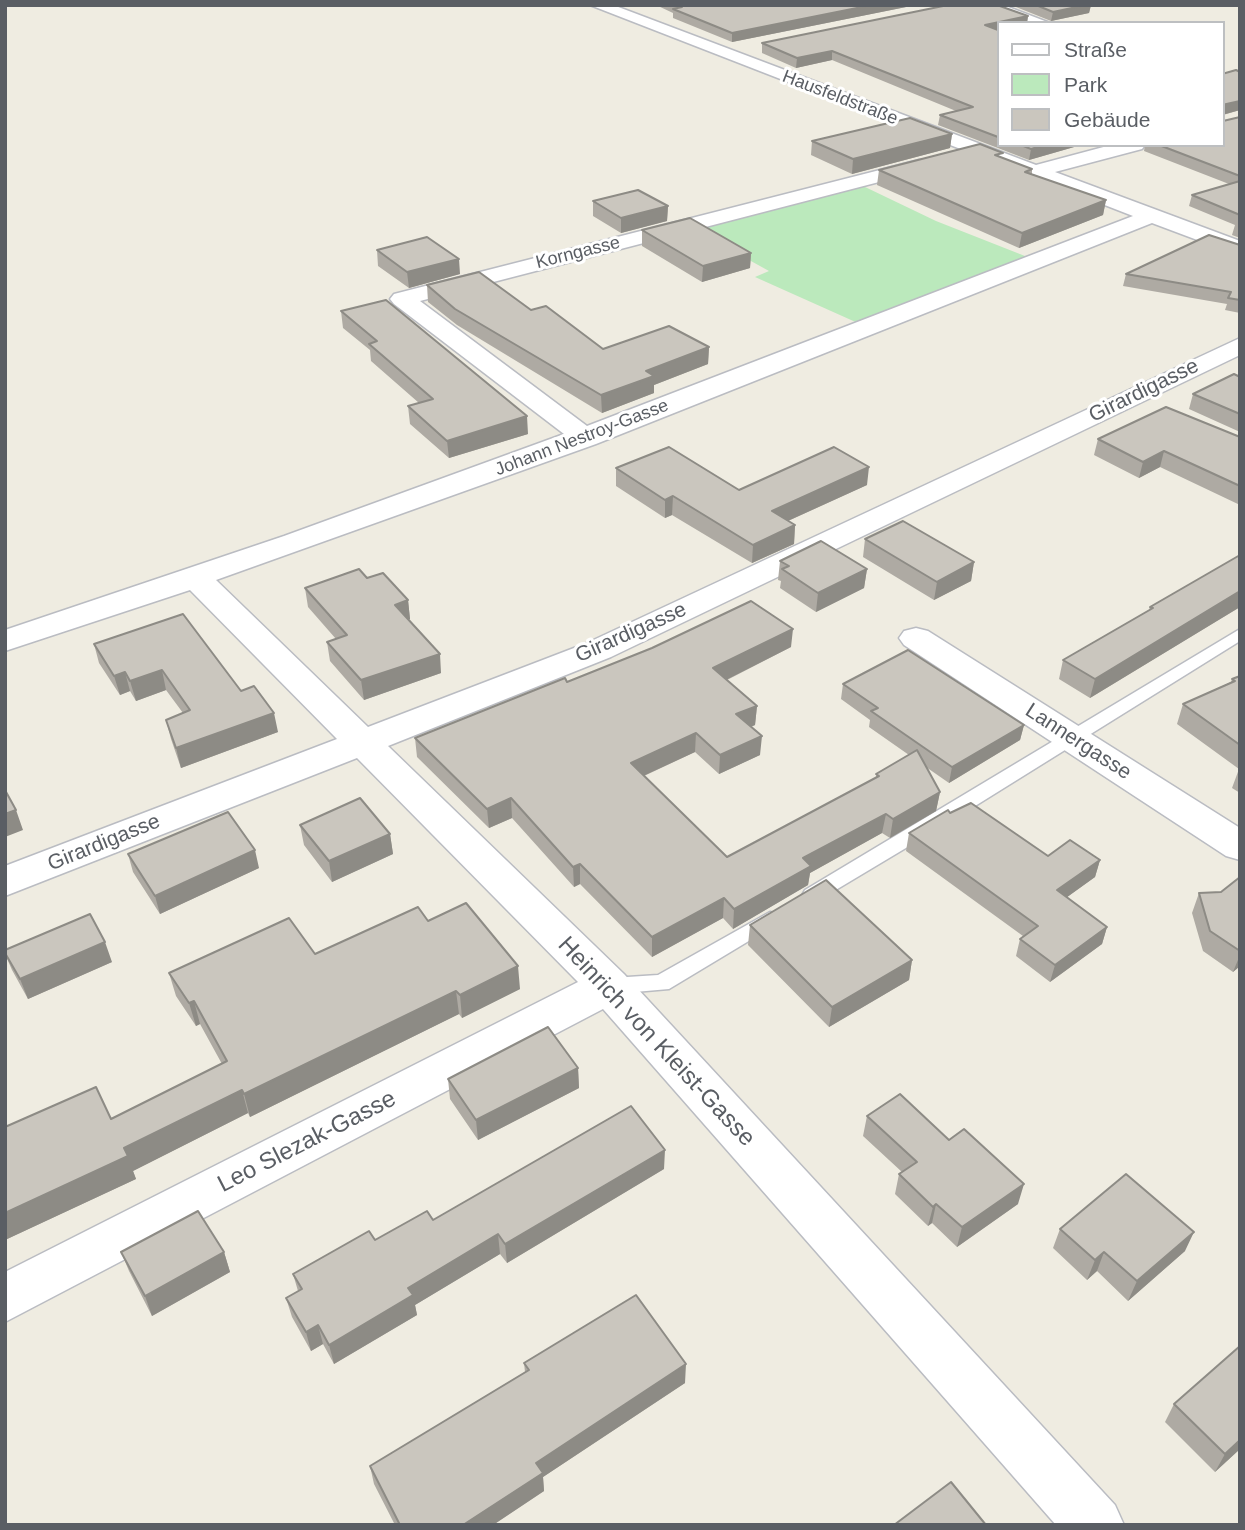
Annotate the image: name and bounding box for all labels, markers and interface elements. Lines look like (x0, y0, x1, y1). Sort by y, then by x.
legend (996, 21, 1224, 147)
text: Straße (1064, 38, 1127, 61)
street label: Hausfeldstraße (779, 66, 901, 130)
text: Park (1064, 73, 1107, 96)
text: Gebäude (1064, 108, 1150, 131)
street label: Korngasse (534, 232, 622, 274)
street label: Girardigasse (1085, 354, 1203, 428)
street label: Johann Nestroy-Gasse (492, 395, 672, 481)
street label: Girardigasse (571, 597, 691, 669)
street label: Lannergasse (1020, 698, 1136, 786)
street label: Girardigasse (44, 809, 164, 877)
street label: Heinrich von Kleist-Gasse (551, 931, 761, 1153)
street label: Leo Slezak-Gasse (213, 1085, 401, 1199)

